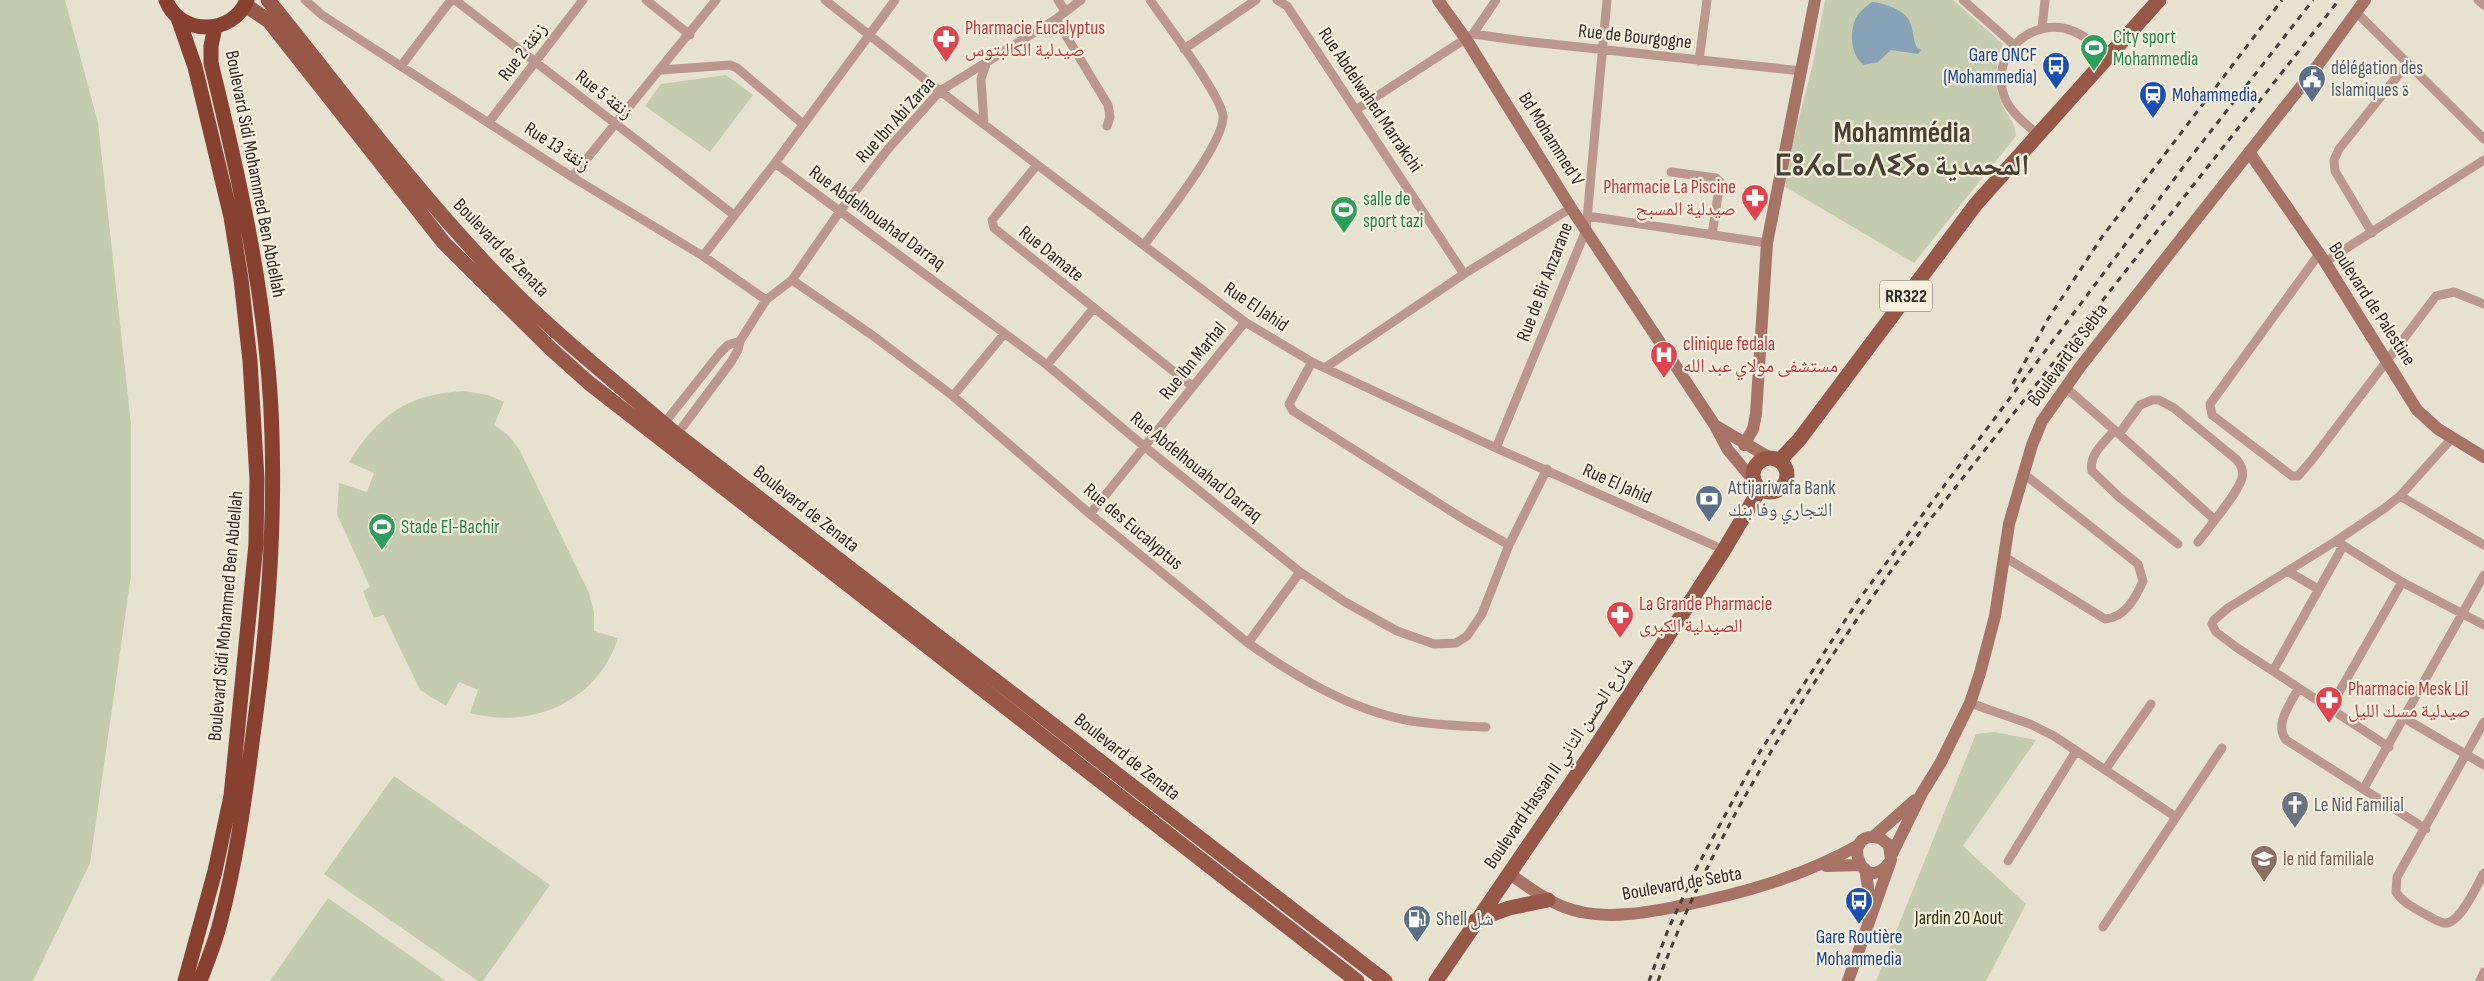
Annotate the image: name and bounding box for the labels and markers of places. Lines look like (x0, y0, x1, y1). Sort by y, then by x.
place label: Pharmacie Eucalyptus صيدلية الكالبتوس (965, 17, 1105, 62)
pharmacy icon: Pharmacie Eucalyptus صيدلية الكالبتوس (931, 24, 961, 63)
place label: City sport Mohammedia (2113, 26, 2198, 71)
sports icon: City sport Mohammedia (2079, 33, 2109, 72)
place label: Gare ONCF (Mohammedia) (1943, 44, 2037, 89)
bus stop icon: Gare ONCF (Mohammedia) (2041, 51, 2071, 90)
place label: délégation des Islamiques ة (2331, 57, 2423, 102)
public building icon: délégation des Islamiques ة (2297, 64, 2327, 103)
station icon: Mohammedia (2138, 80, 2168, 119)
place label: Mohammedia (2172, 84, 2257, 107)
place label: Pharmacie La Piscine صيدلية المسبح (1603, 176, 1736, 221)
pharmacy icon: Pharmacie La Piscine صيدلية المسبح (1740, 183, 1770, 222)
place label: salle de sport tazi (1363, 188, 1423, 233)
sports icon: salle de sport tazi (1329, 195, 1359, 234)
place label: clinique fedala مستشفى مولاي عبد الله (1683, 333, 1838, 380)
hospital icon: clinique fedala مستشفى مولاي عبد الله (1649, 340, 1679, 379)
place label: Attijariwafa Bank التجاري وفا بنك (1727, 477, 1836, 524)
bank icon: Attijariwafa Bank التجاري وفا بنك (1694, 484, 1724, 523)
sports icon: Stade El-Bachir (367, 512, 397, 551)
place label: Stade El-Bachir (401, 516, 500, 539)
place label: La Grande Pharmacie الصيدلية الكبرى (1639, 593, 1772, 638)
pharmacy icon: La Grande Pharmacie الصيدلية الكبرى (1605, 600, 1635, 639)
place label: Pharmacie Mesk Lil صيدلية مسك الليل (2348, 678, 2471, 723)
pharmacy icon: Pharmacie Mesk Lil صيدلية مسك الليل (2314, 685, 2344, 724)
church icon: Le Nid Familial (2280, 790, 2310, 829)
place label: Le Nid Familial (2314, 794, 2404, 817)
school or university icon: le nid familiale (2249, 844, 2279, 883)
place label: le nid familiale (2283, 848, 2374, 871)
bus stop icon: Gare Routière Mohammedia (1844, 886, 1874, 925)
fuel station icon: Shell شل (1402, 904, 1432, 943)
place label: Shell شل (1436, 908, 1494, 931)
place label: Gare Routière Mohammedia (1816, 926, 1902, 971)

